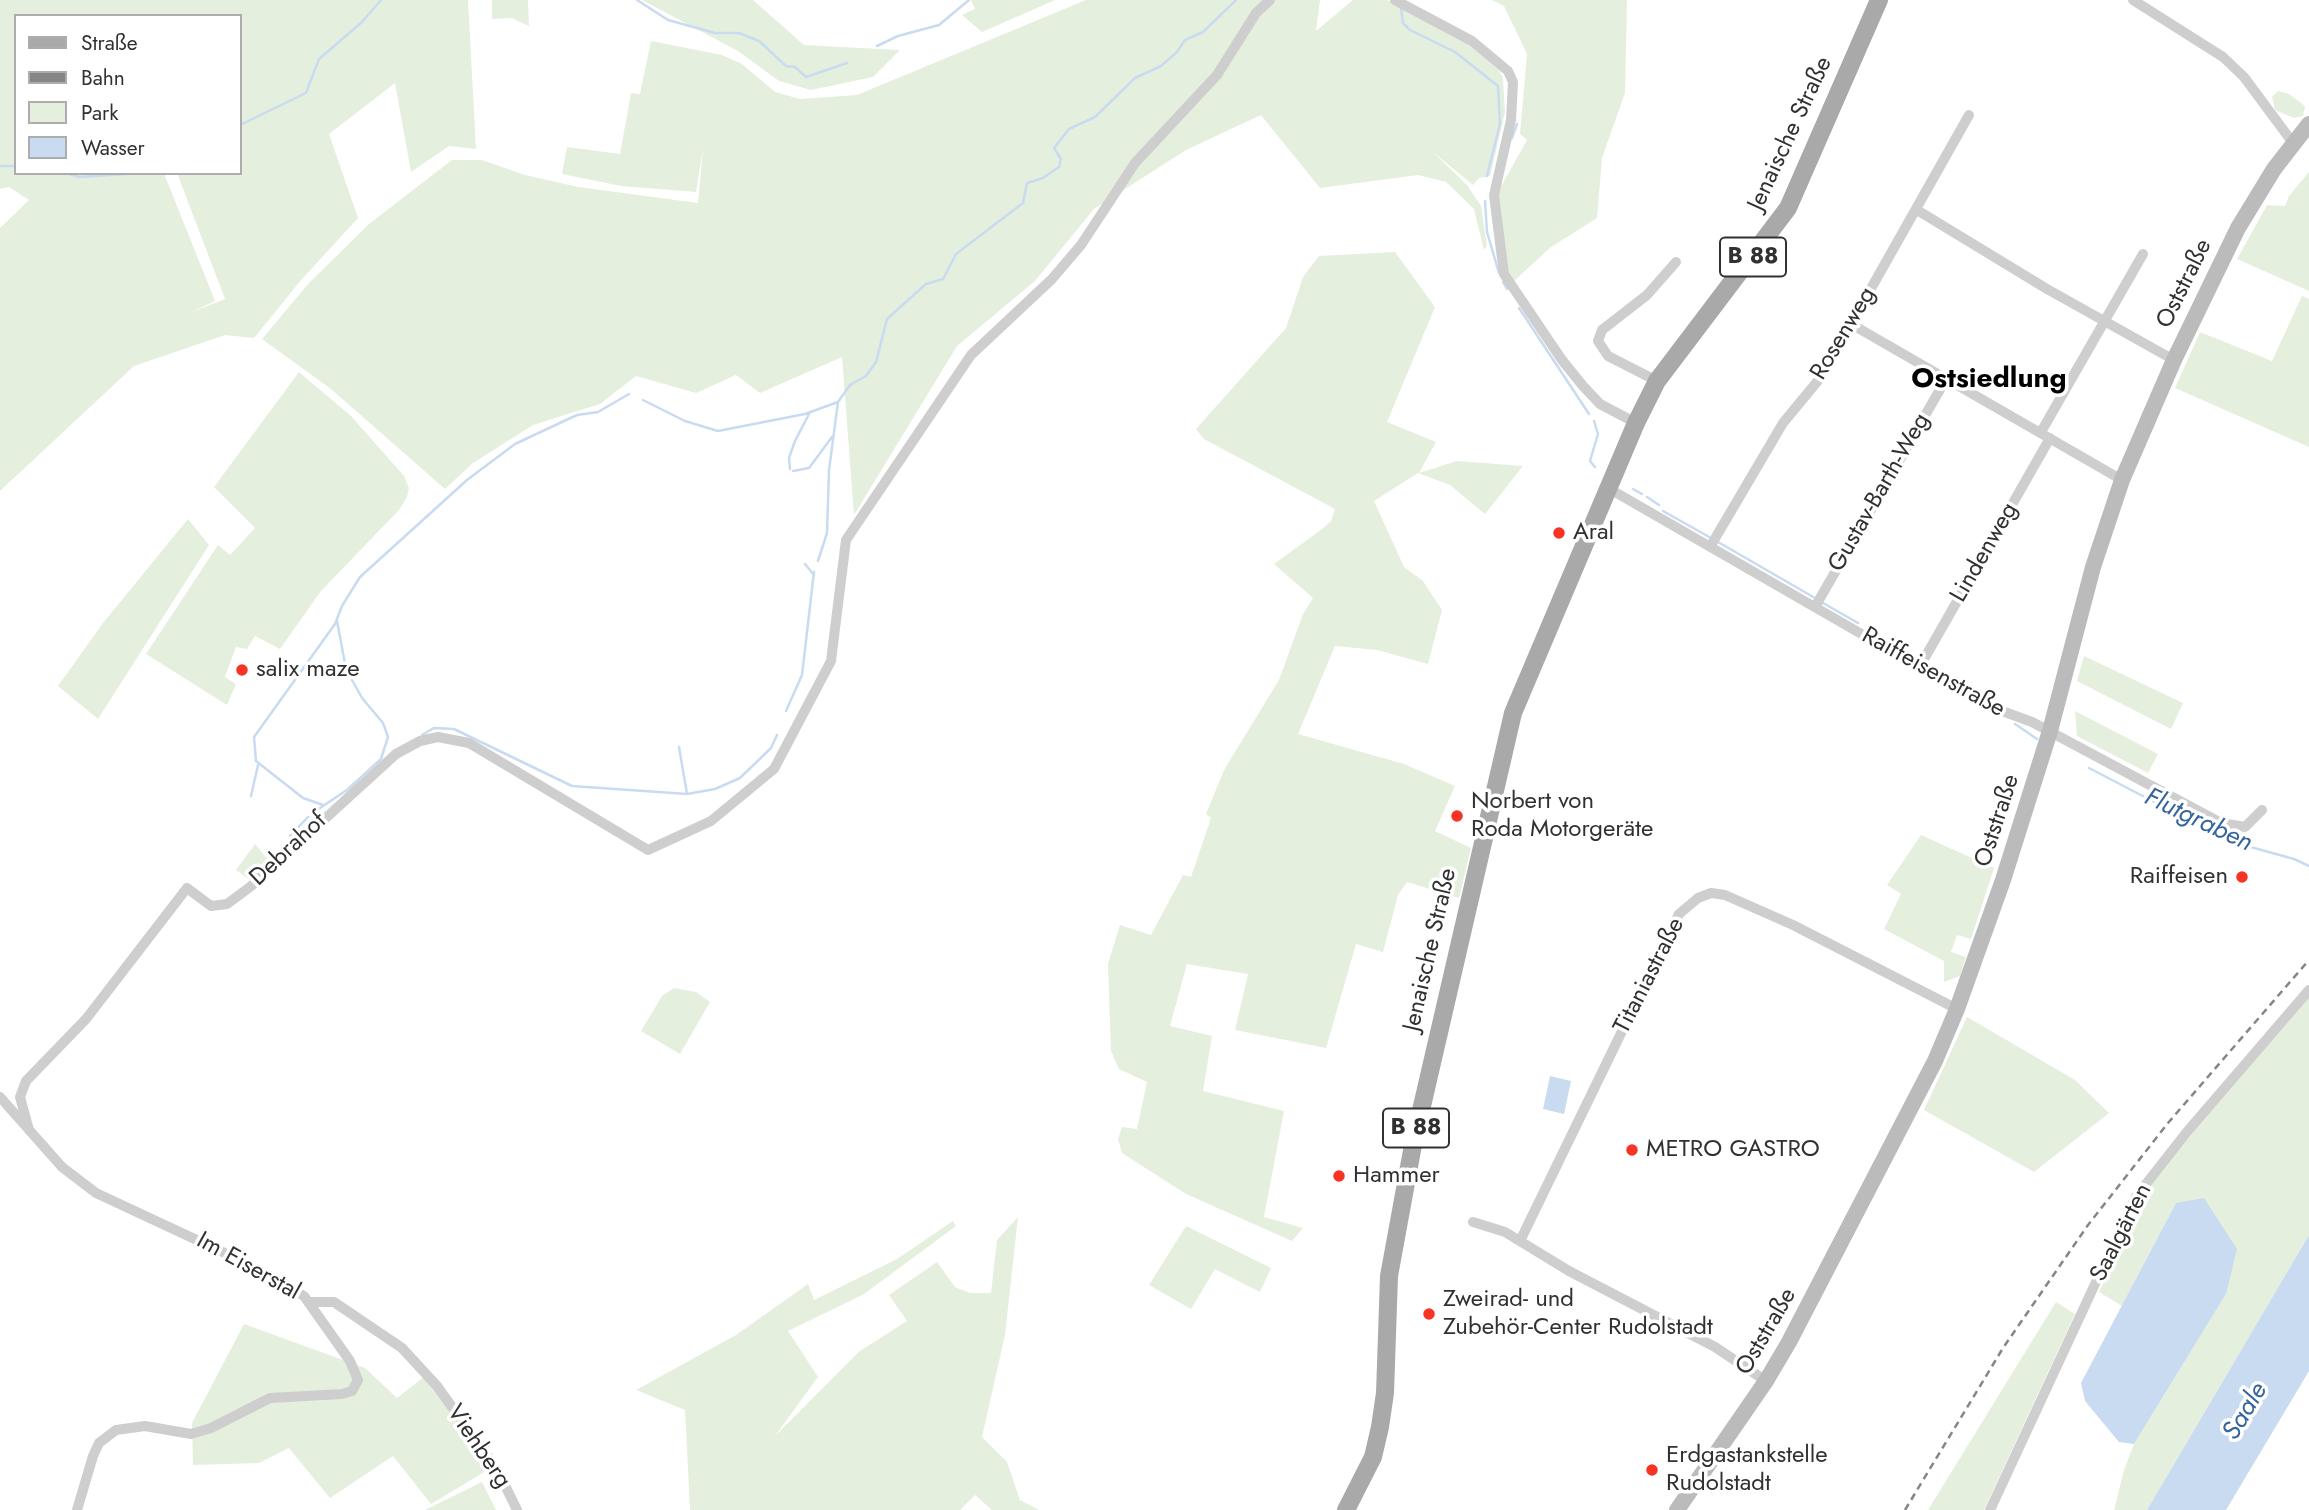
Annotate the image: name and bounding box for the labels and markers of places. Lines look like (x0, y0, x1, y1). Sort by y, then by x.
place label: Aral (1573, 519, 1614, 547)
marker: Aral (1551, 525, 1567, 541)
place label: salix maze (256, 656, 360, 684)
marker: salix maze (234, 662, 250, 678)
place label: Norbert von Roda Motorgeräte (1471, 788, 1653, 844)
marker: Norbert von Roda Motorgeräte (1449, 808, 1465, 824)
place label: Raiffeisen (2130, 863, 2228, 891)
marker: Raiffeisen (2234, 869, 2250, 885)
place label: METRO GASTRO (1646, 1136, 1820, 1164)
marker: METRO GASTRO (1624, 1142, 1640, 1158)
place label: Hammer (1353, 1162, 1440, 1190)
marker: Hammer (1331, 1168, 1347, 1184)
place label: Zweirad- und Zubehör-Center Rudolstadt (1443, 1286, 1713, 1342)
marker: Zweirad- und Zubehör-Center Rudolstadt (1421, 1306, 1437, 1322)
place label: Erdgastankstelle Rudolstadt (1666, 1442, 1828, 1498)
marker: Erdgastankstelle Rudolstadt (1644, 1462, 1660, 1478)

